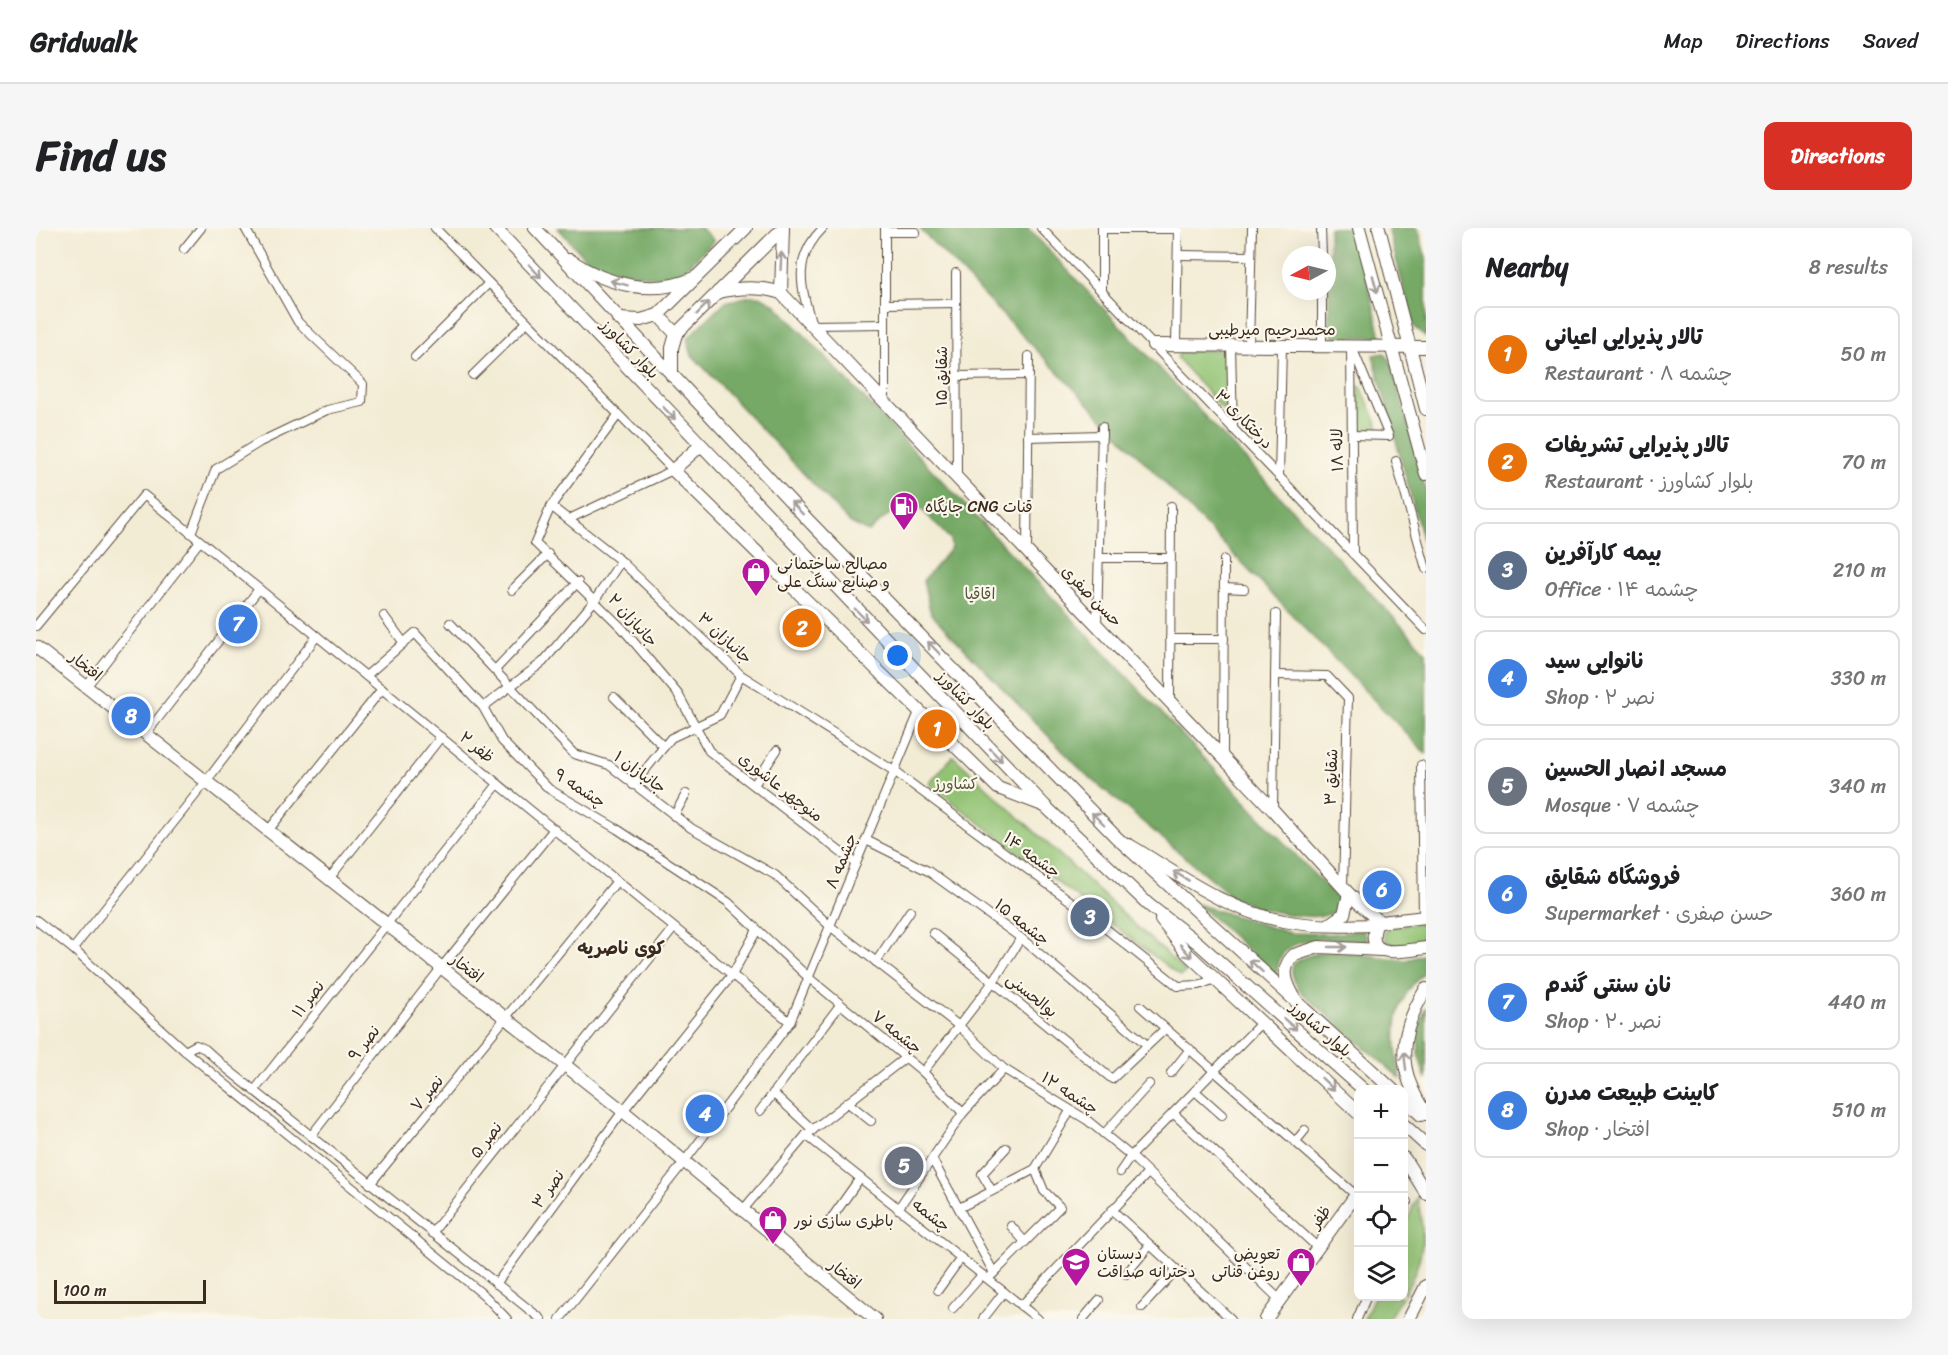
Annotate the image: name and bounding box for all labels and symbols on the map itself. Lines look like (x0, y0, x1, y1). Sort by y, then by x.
north arrow (1282, 246, 1336, 300)
one-way arrow (775, 251, 786, 271)
one-way arrow (528, 263, 542, 278)
one-way arrow (1369, 275, 1381, 294)
one-way arrow (610, 277, 629, 288)
one-way arrow (695, 300, 710, 315)
street label: بلوار کشاورز (592, 310, 667, 386)
street label: محمدرحیم میرطیبی (1208, 315, 1336, 344)
street label: شقایق ۱۵ (927, 346, 956, 406)
street label: درختکاری ۳ (1208, 382, 1280, 456)
one-way arrow (661, 405, 675, 420)
street label: لاله ۱۸ (1322, 428, 1352, 472)
fuel station icon: جایگاه CNG قنات (888, 490, 920, 532)
place label: جایگاه CNG قنات (925, 492, 1033, 521)
one-way arrow (790, 501, 804, 516)
place label: مصالح ساختمانی و صنایع سنگ علی (777, 549, 890, 596)
shop icon: مصالح ساختمانی و صنایع سنگ علی (740, 556, 772, 598)
street label: حسن صفری (1054, 558, 1130, 634)
park label: اقاقیا (965, 579, 995, 608)
street label: جانبازان ۲ (601, 586, 665, 654)
pin: 7 (218, 602, 258, 646)
street label: جانبازان ۳ (691, 605, 759, 671)
pin: 2 (782, 606, 822, 650)
one-way arrow (854, 607, 868, 622)
one-way arrow (926, 640, 941, 655)
your location (883, 641, 912, 670)
street label: افتخار (61, 642, 109, 689)
street label: بلوار کشاورز (928, 661, 1003, 737)
pin: 8 (112, 694, 151, 738)
pin: 1 (918, 706, 956, 752)
street label: ظفر ۲ (453, 724, 501, 770)
street label: جانبازان ۱ (607, 743, 673, 801)
street label: منوچهر عاشوری (732, 744, 830, 830)
one-way arrow (989, 748, 1004, 763)
street label: شقایق ۳ (1316, 748, 1346, 806)
street label: چشمه ۹ (548, 760, 612, 816)
park label: کشاورز (932, 769, 978, 798)
one-way arrow (1091, 811, 1105, 826)
street label: چشمه ۱۴ (997, 824, 1067, 886)
street label: چشمه ۸ (817, 829, 865, 893)
pin: 6 (1362, 868, 1402, 912)
one-way arrow (1173, 869, 1190, 881)
street label: چشمه ۱۵ (988, 891, 1056, 953)
pin: 3 (1070, 894, 1110, 940)
district label: کوی ناصریه (577, 932, 665, 964)
one-way arrow (1328, 941, 1348, 953)
one-way arrow (1179, 943, 1193, 958)
street label: افتخار (442, 944, 490, 991)
one-way arrow (1249, 959, 1264, 973)
street label: بوالحسنی (1000, 965, 1064, 1025)
street label: نصر ۱۱ (284, 974, 332, 1024)
street label: بلوار کشاورز (1282, 992, 1359, 1065)
street label: چشمه ۷ (865, 1002, 929, 1062)
one-way arrow (1282, 1017, 1297, 1031)
street label: نصر ۹ (340, 1018, 388, 1068)
one-way arrow (1399, 1052, 1410, 1072)
street label: چشمه ۱۲ (1035, 1063, 1105, 1123)
street label: نصر ۷ (403, 1068, 451, 1118)
one-way arrow (1320, 1077, 1335, 1092)
pin: 4 (686, 1092, 724, 1136)
street label: نصر ۵ (462, 1115, 510, 1165)
pin: 5 (884, 1144, 924, 1188)
street label: نصر ۳ (524, 1163, 572, 1215)
street label: چشمه (905, 1190, 957, 1240)
street label: ظفر (1300, 1199, 1339, 1237)
shop icon: باطری سازی نور (757, 1204, 789, 1246)
place label: باطری سازی نور (793, 1206, 894, 1235)
place label: دبستان دخترانه صداقت (1097, 1239, 1196, 1286)
place label: تعویض روغن قناتی (1212, 1239, 1280, 1286)
school or university icon: دبستان دخترانه صداقت (1060, 1246, 1092, 1288)
shop icon: تعویض روغن قناتی (1285, 1246, 1317, 1288)
street label: افتخار (820, 1250, 868, 1297)
scale bar (54, 1277, 206, 1304)

